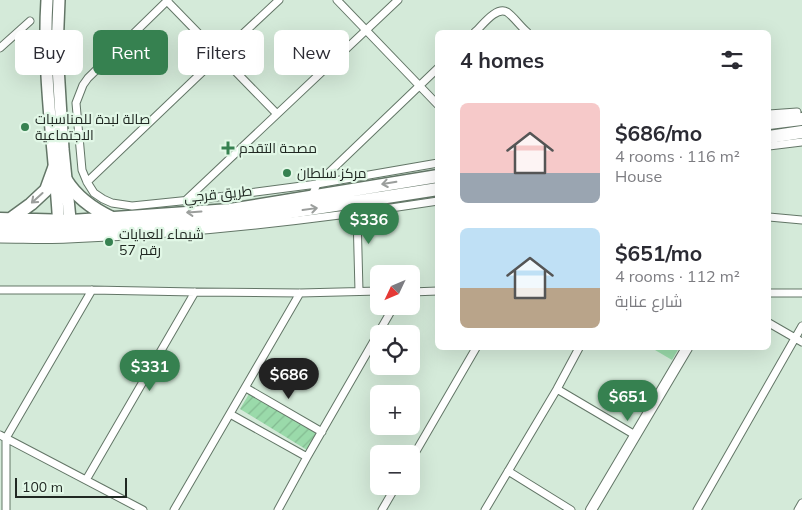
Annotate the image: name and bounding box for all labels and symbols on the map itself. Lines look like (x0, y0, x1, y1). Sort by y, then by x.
place label: صالة لبدة للمناسبات الاجتماعية (35, 110, 150, 144)
marker: صالة لبدة للمناسبات الاجتماعية (19, 121, 31, 133)
place label: مصحة التقدم (239, 139, 317, 158)
marker: مصحة التقدم (221, 141, 235, 155)
place label: مركز سلطان (297, 164, 367, 182)
marker: مركز سلطان (281, 167, 293, 179)
one-way arrow (382, 179, 398, 189)
street label: طريق قرجي (183, 181, 253, 210)
one-way arrow (31, 192, 44, 204)
pin: $336 (339, 202, 399, 245)
one-way arrow (302, 203, 318, 213)
one-way arrow (186, 208, 202, 217)
place label: شيماء للعبايات رقم 57 (119, 225, 204, 260)
marker: شيماء للعبايات رقم 57 (103, 236, 115, 248)
north arrow (370, 265, 420, 315)
pin: $331 (120, 350, 180, 392)
pin: $686 (259, 358, 319, 400)
pin: $651 (598, 380, 658, 422)
scale bar (15, 475, 128, 498)

